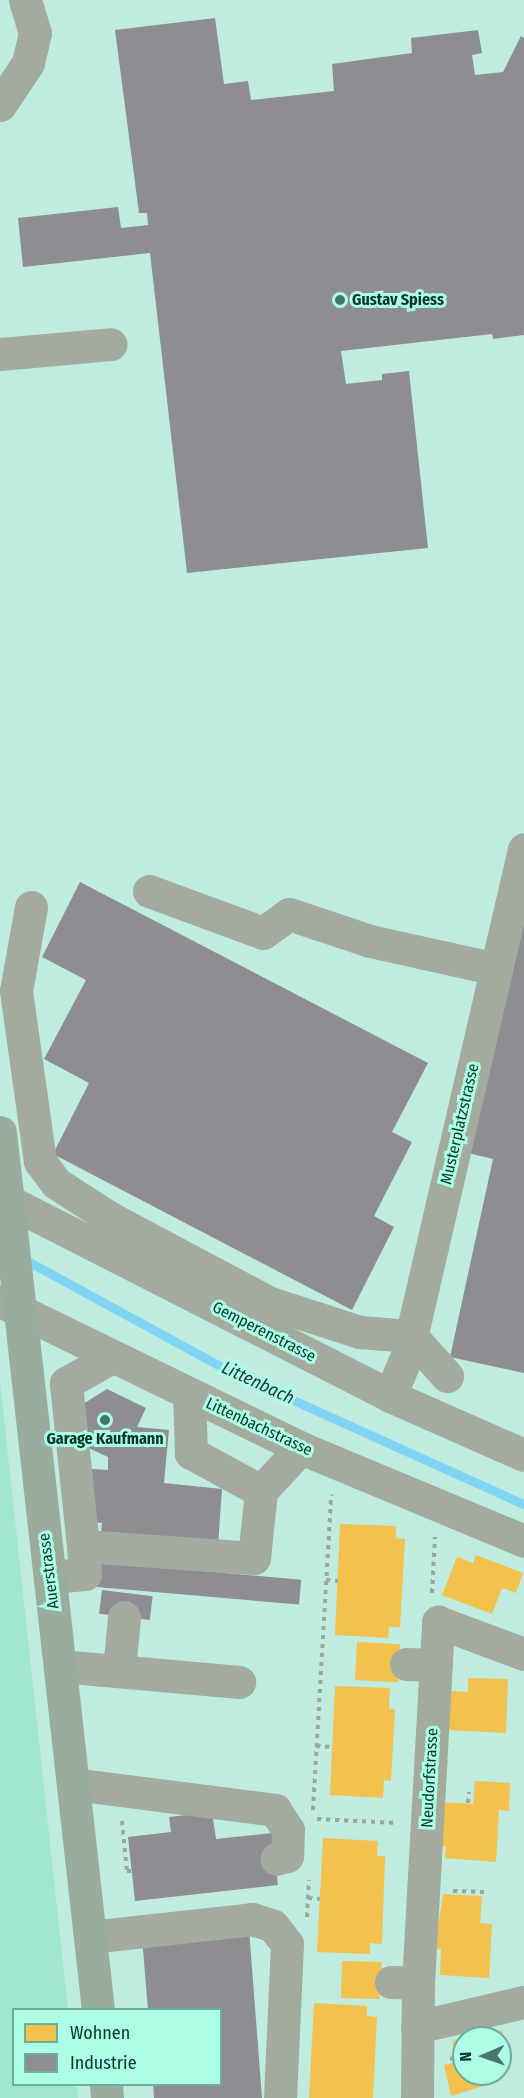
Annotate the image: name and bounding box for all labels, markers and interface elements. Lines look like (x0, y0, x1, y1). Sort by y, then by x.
place label: Gustav Spiess (352, 290, 444, 310)
marker: Gustav Spiess (333, 293, 347, 307)
street label: Musterplatzstrasse (437, 1062, 483, 1186)
street label: Gemperenstrasse (209, 1298, 319, 1366)
water label: Littenbach (218, 1357, 298, 1409)
street label: Littenbachstrasse (203, 1394, 315, 1460)
marker: Garage Kaufmann (98, 1413, 112, 1427)
place label: Garage Kaufmann (46, 1429, 164, 1449)
street label: Auerstrasse (35, 1532, 63, 1610)
street label: Neudorfstrasse (418, 1728, 442, 1828)
legend (12, 2008, 222, 2086)
text: Wohnen (70, 2022, 130, 2044)
north arrow (452, 2026, 512, 2086)
text: N (456, 2051, 475, 2062)
text: Industrie (70, 2052, 137, 2074)

